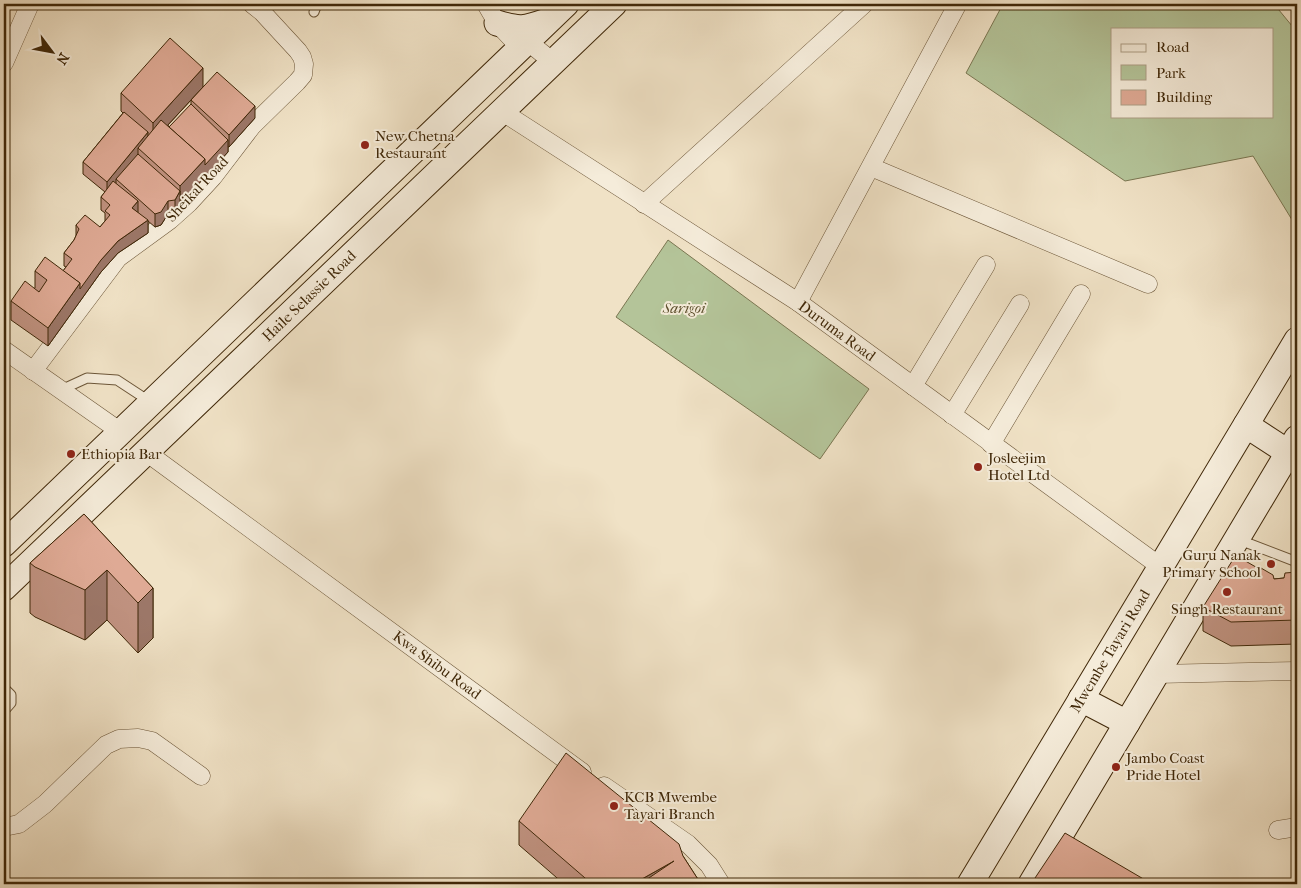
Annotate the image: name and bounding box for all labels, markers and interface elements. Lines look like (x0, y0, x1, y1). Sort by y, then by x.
north arrow (28, 28, 78, 78)
legend (1111, 28, 1274, 118)
text: Road (1156, 38, 1190, 56)
text: N (52, 50, 73, 68)
text: Park (1156, 64, 1186, 82)
text: Building (1156, 88, 1213, 106)
place label: New Chetna Restaurant (375, 127, 456, 162)
marker: New Chetna Restaurant (359, 139, 371, 151)
street label: Sheikal Road (162, 152, 233, 226)
street label: Haile Selassie Road (258, 246, 360, 345)
street label: Duruma Road (795, 297, 880, 365)
park label: Sarigoi (662, 299, 707, 317)
place label: Ethiopia Bar (81, 445, 162, 463)
marker: Ethiopia Bar (65, 448, 77, 460)
place label: Josleejim Hotel Ltd (987, 449, 1051, 484)
marker: Josleejim Hotel Ltd (972, 461, 984, 473)
place label: Guru Nanak Primary School (1162, 546, 1261, 581)
marker: Guru Nanak Primary School (1265, 558, 1277, 570)
street label: Mwembe Tayari Road (1066, 586, 1154, 716)
marker: Singh Restaurant (1221, 586, 1233, 598)
place label: Singh Restaurant (1171, 600, 1284, 618)
street label: Kwa Shibu Road (389, 627, 485, 703)
place label: Jambo Coast Pride Hotel (1125, 749, 1206, 784)
marker: Jambo Coast Pride Hotel (1110, 761, 1122, 773)
place label: KCB Mwembe Tayari Branch (624, 788, 717, 823)
marker: KCB Mwembe Tayari Branch (608, 800, 620, 812)

